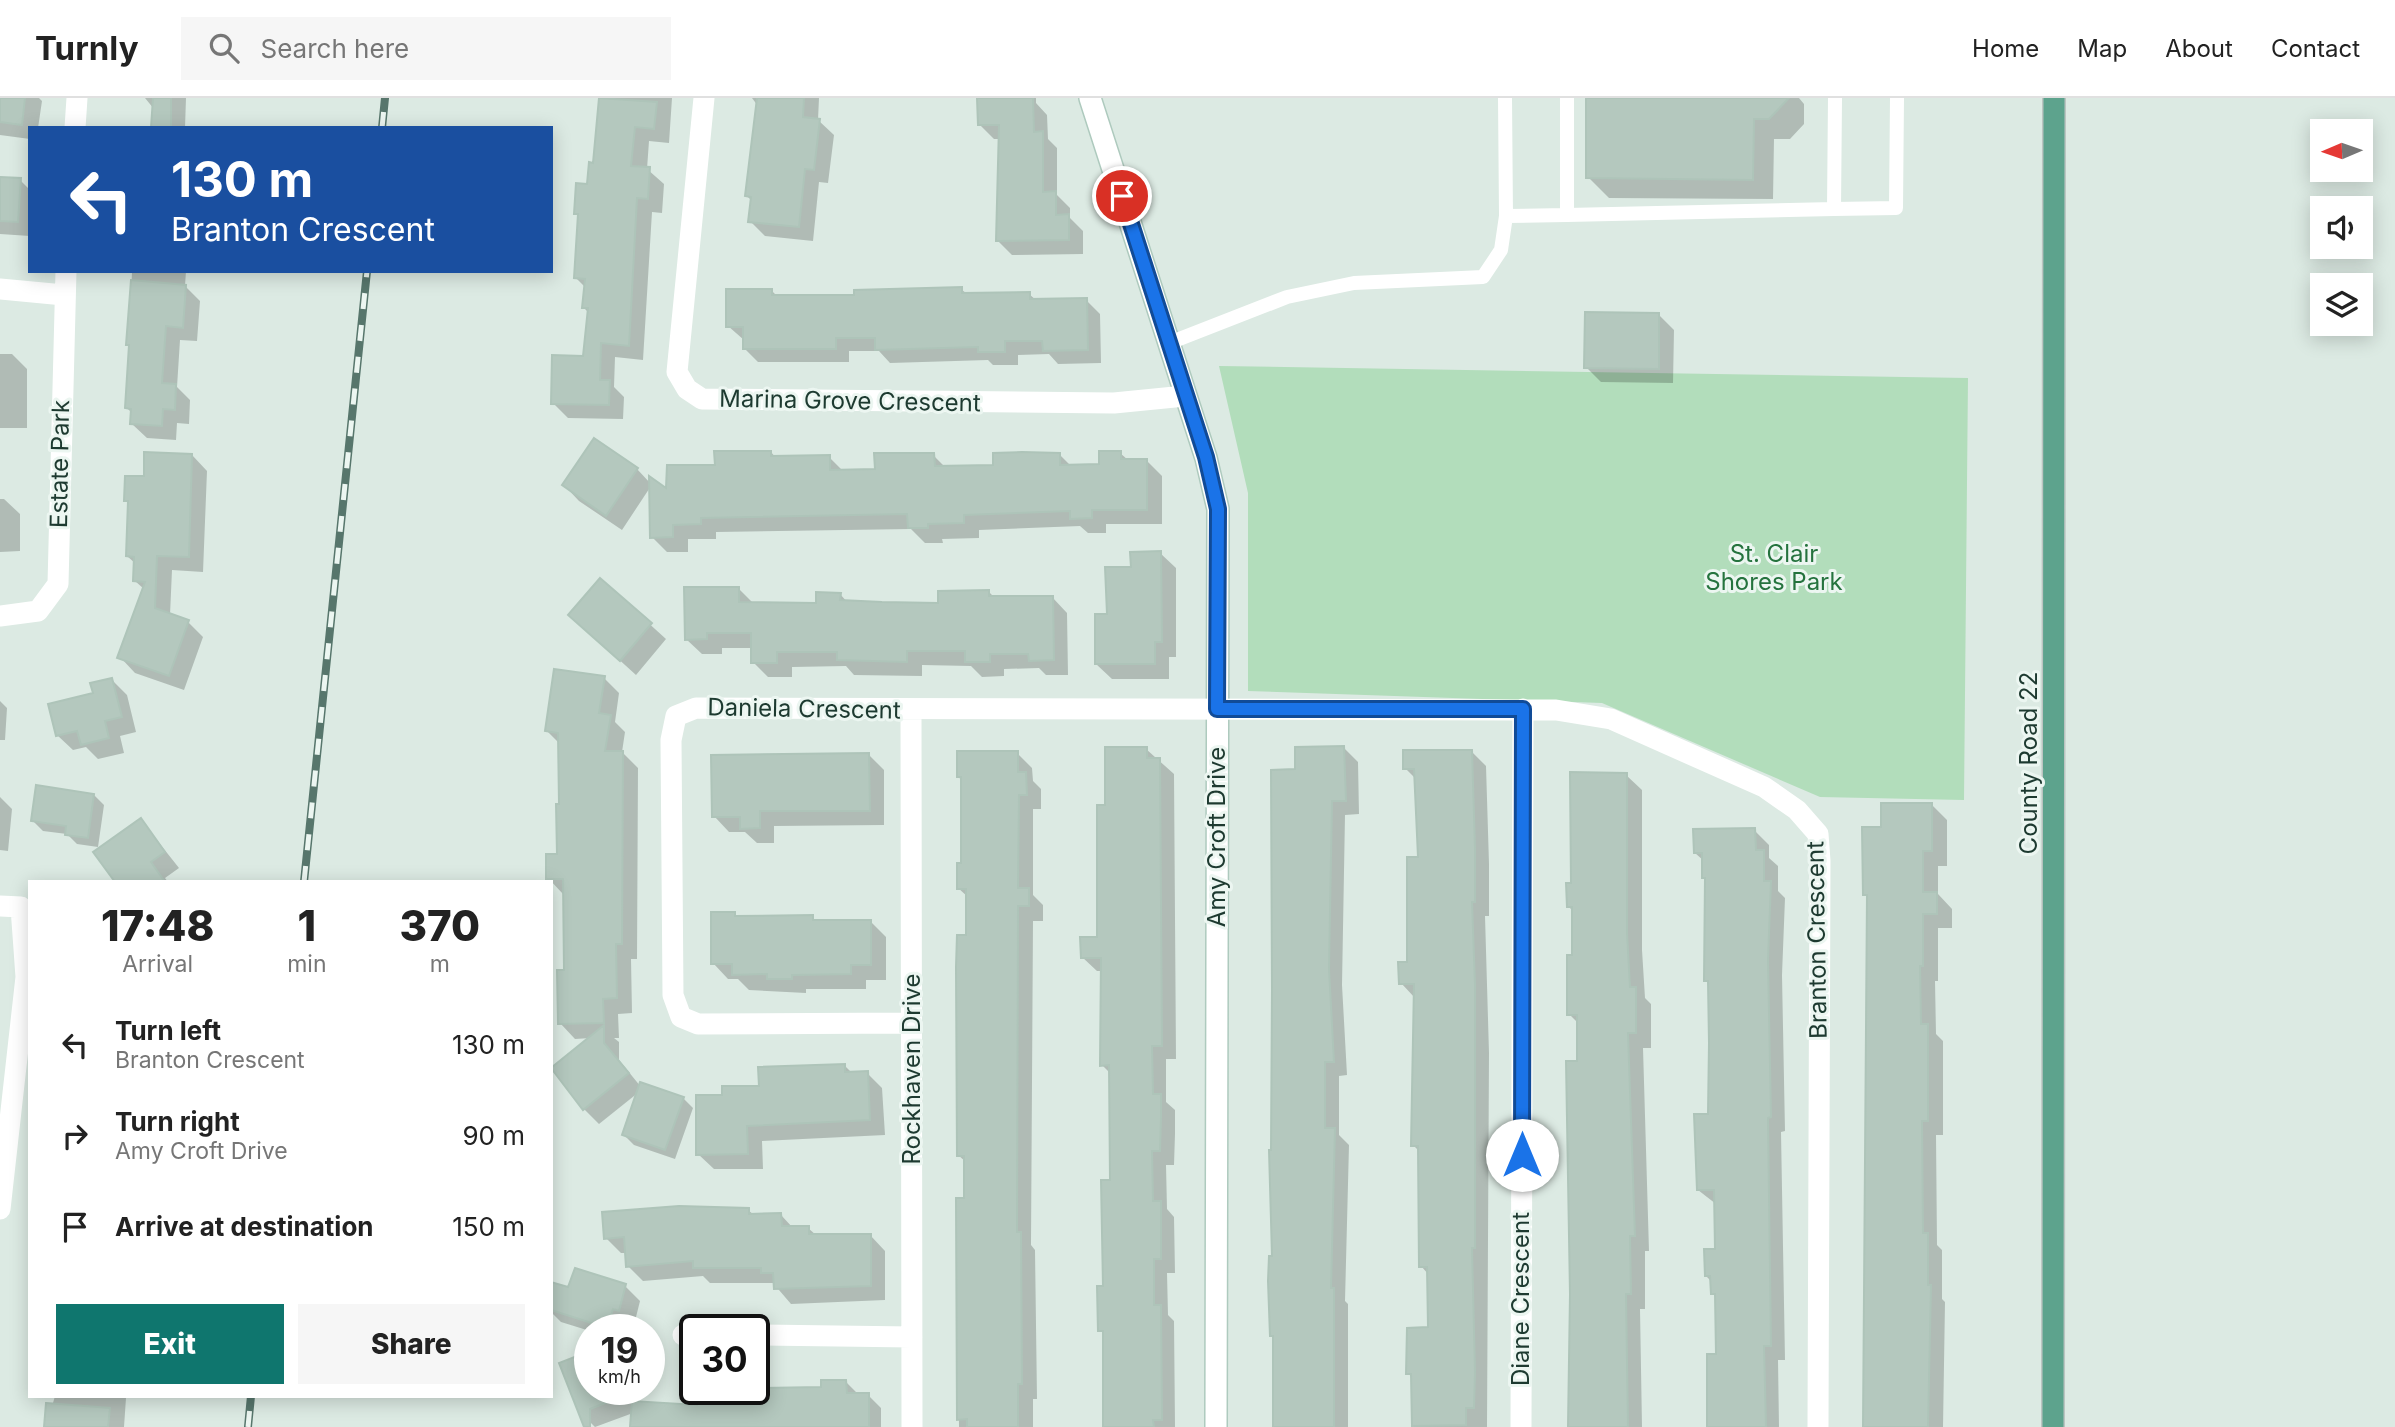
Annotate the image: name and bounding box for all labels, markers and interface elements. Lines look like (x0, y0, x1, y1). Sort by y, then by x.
search box (181, 17, 671, 80)
text: Turnly (35, 28, 139, 68)
icon: search (205, 29, 243, 67)
text: Search here (261, 33, 409, 64)
text: Home (1972, 34, 2039, 63)
text: Map (2077, 34, 2127, 63)
text: About (2165, 34, 2233, 63)
text: Contact (2271, 34, 2360, 63)
north arrow (2310, 119, 2373, 182)
map controls (2310, 119, 2373, 336)
text: 130 m (171, 150, 313, 209)
icon: left (56, 154, 147, 245)
pin (1092, 166, 1152, 226)
icon: arrive (1103, 177, 1141, 215)
button: sound (2310, 196, 2373, 259)
text: Branton Crescent (171, 210, 435, 249)
button: layers (2310, 273, 2373, 336)
street label: Marina Grove Crescent (719, 384, 981, 417)
street label: Estate Park (44, 400, 75, 528)
park label: St. Clair Shores Park (1705, 539, 1843, 596)
street label: County Road 22 (2014, 672, 2043, 854)
street label: Daniela Crescent (707, 692, 901, 725)
street label: Amy Croft Drive (1202, 747, 1231, 927)
street label: Branton Crescent (1800, 841, 1833, 1039)
text: 17:48 (101, 900, 214, 951)
text: 1 (298, 900, 316, 951)
text: 370 (399, 900, 480, 951)
text: Arrival (122, 950, 193, 978)
text: min (287, 950, 327, 978)
text: m (430, 950, 450, 978)
street label: Rockhaven Drive (897, 973, 926, 1165)
text: Turn left (115, 1015, 221, 1046)
icon: left (56, 1026, 94, 1064)
text: 130 m (452, 1029, 525, 1060)
text: Branton Crescent (115, 1046, 305, 1074)
text: Turn right (115, 1106, 240, 1137)
icon: right (56, 1117, 94, 1155)
position arrow (1485, 1118, 1559, 1192)
text: 90 m (462, 1120, 525, 1151)
text: Amy Croft Drive (115, 1137, 288, 1165)
icon: arrive (56, 1208, 94, 1246)
text: Arrive at destination (115, 1211, 374, 1242)
text: 150 m (452, 1211, 525, 1242)
street label: Diane Crescent (1506, 1212, 1535, 1386)
button: Exit (56, 1304, 284, 1384)
button: Share (298, 1304, 525, 1384)
speed limit sign: 30 (679, 1314, 770, 1405)
text: 19 (601, 1329, 638, 1371)
text: km/h (598, 1366, 641, 1387)

